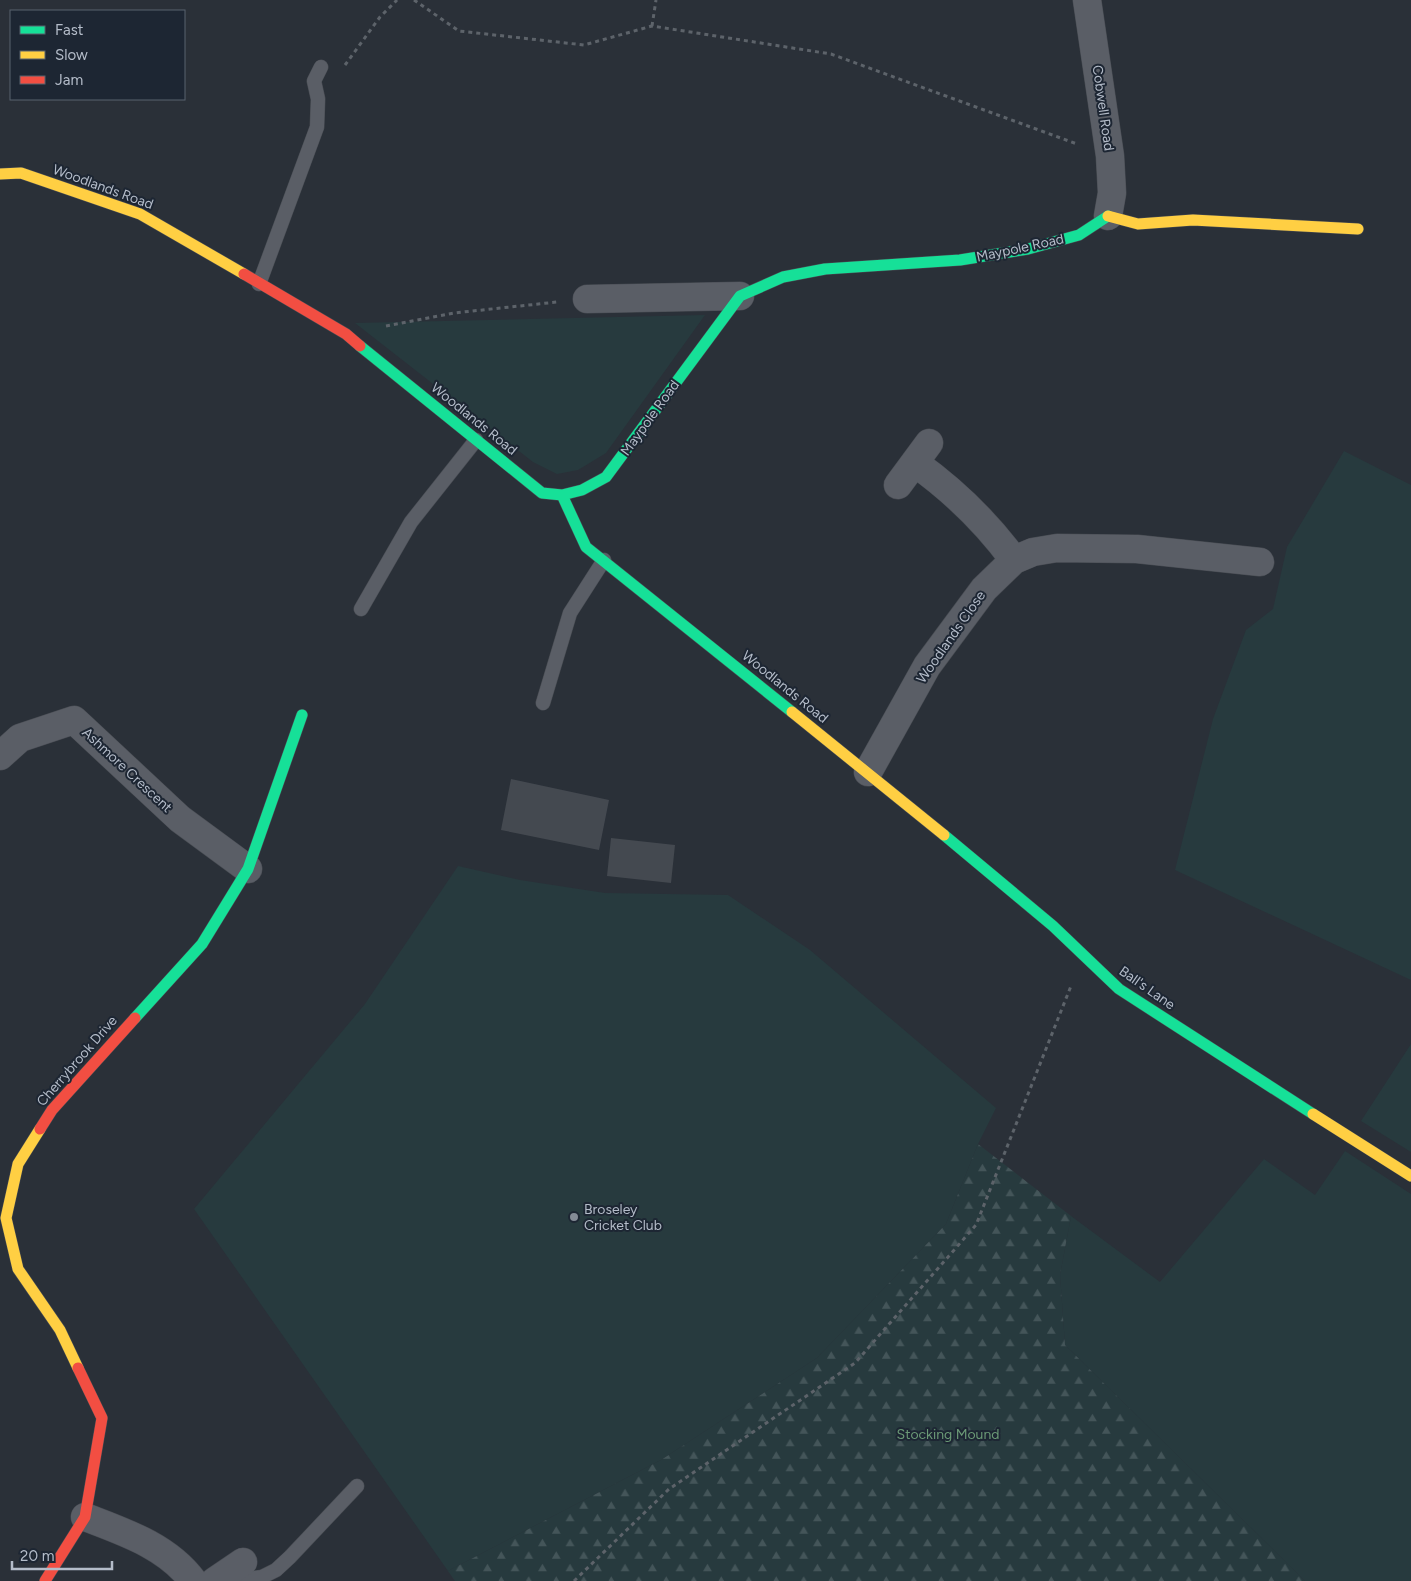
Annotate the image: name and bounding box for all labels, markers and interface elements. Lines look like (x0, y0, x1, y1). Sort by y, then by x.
legend (10, 10, 185, 100)
text: Fast (55, 21, 84, 39)
text: Slow (55, 46, 88, 64)
street label: Cobwell Road (1089, 64, 1117, 152)
text: Jam (55, 71, 83, 89)
street label: Woodlands Road (50, 161, 156, 213)
street label: Maypole Road (975, 230, 1065, 266)
street label: Maypole Road (617, 377, 683, 459)
street label: Woodlands Road (428, 379, 520, 459)
street label: Woodlands Close (913, 587, 989, 687)
street label: Woodlands Road (739, 647, 831, 727)
street label: Ashmore Crescent (78, 724, 176, 816)
street label: Ball's Lane (1116, 963, 1179, 1014)
street label: Cherrybrook Drive (33, 1012, 121, 1110)
place label: Broseley Cricket Club (584, 1201, 662, 1234)
marker: Broseley Cricket Club (568, 1211, 580, 1223)
park label: Stocking Mound (897, 1426, 999, 1443)
scale bar (12, 1538, 112, 1570)
text: 20 m (20, 1547, 54, 1565)

